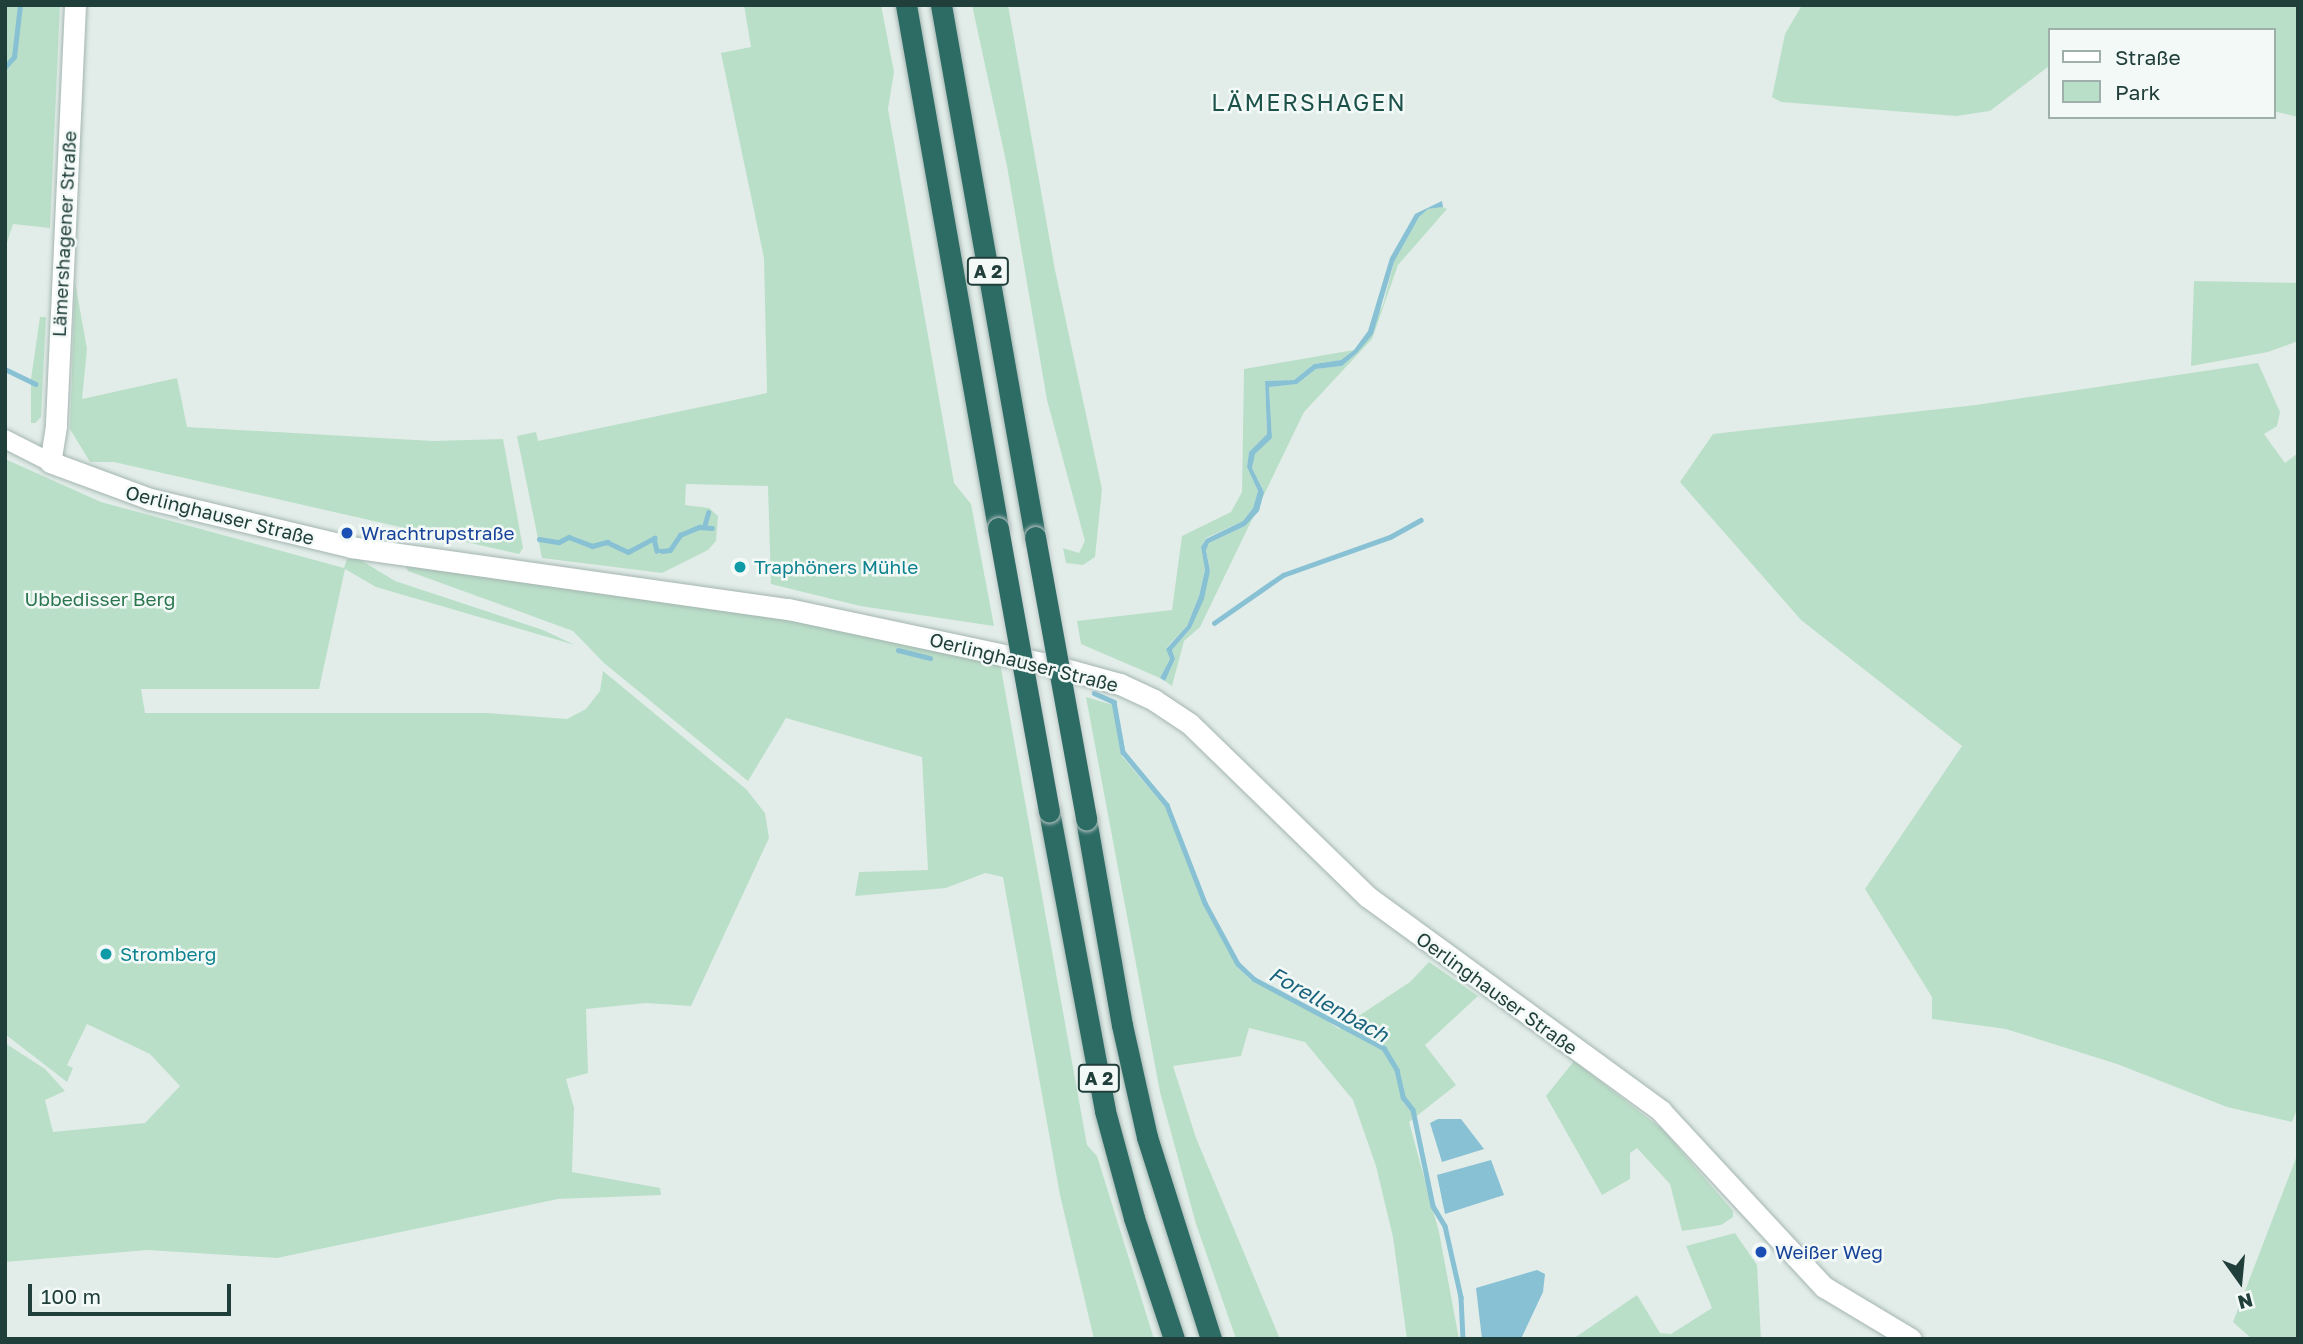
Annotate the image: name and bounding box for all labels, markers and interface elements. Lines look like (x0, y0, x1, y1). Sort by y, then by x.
legend (2048, 28, 2275, 119)
text: Straße (2115, 44, 2181, 70)
text: Park (2115, 79, 2160, 105)
district label: LÄMERSHAGEN (1213, 88, 1405, 116)
street label: Lämershagener Straße (47, 130, 81, 338)
road number: A 2 (965, 256, 1011, 286)
street label: Oerlinghauser Straße (123, 481, 317, 549)
place label: Wrachtrupstraße (361, 522, 515, 544)
marker: Wrachtrupstraße (339, 525, 355, 541)
place label: Traphöners Mühle (754, 556, 918, 578)
marker: Traphöners Mühle (732, 559, 748, 575)
park label: Ubbedisser Berg (24, 588, 176, 610)
street label: Oerlinghauser Straße (927, 628, 1121, 696)
street label: Oerlinghauser Straße (1412, 927, 1582, 1059)
place label: Stromberg (120, 943, 216, 965)
marker: Stromberg (98, 946, 114, 962)
water label: Forellenbach (1265, 961, 1393, 1047)
road number: A 2 (1076, 1064, 1122, 1092)
place label: Weißer Weg (1775, 1241, 1883, 1263)
marker: Weißer Weg (1753, 1244, 1769, 1260)
north arrow (2205, 1246, 2275, 1316)
scale bar (32, 1270, 234, 1314)
text: 100 m (41, 1283, 101, 1309)
text: N (2236, 1289, 2256, 1315)

